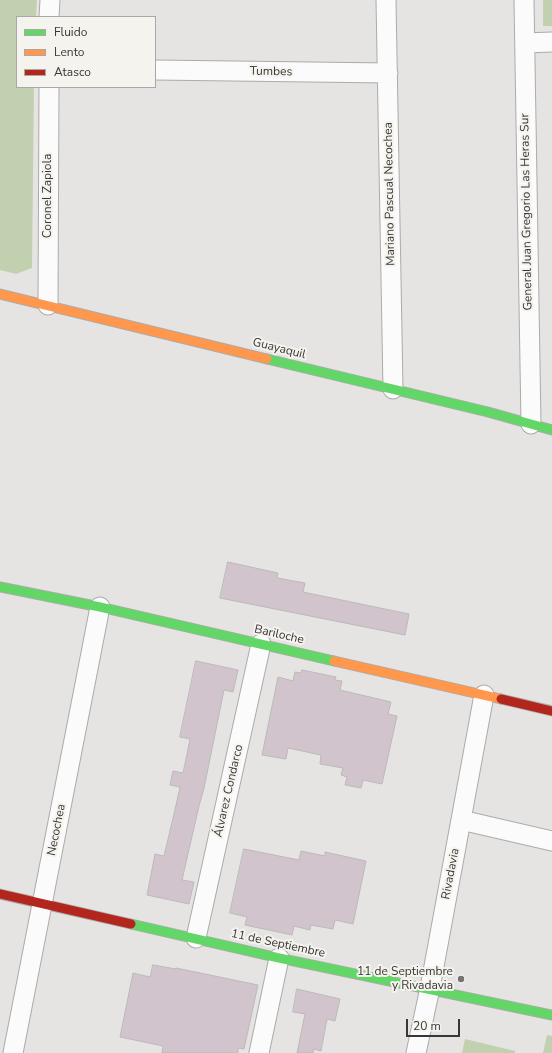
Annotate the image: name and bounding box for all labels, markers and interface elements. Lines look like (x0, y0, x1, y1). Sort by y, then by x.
legend (16, 16, 156, 88)
text: Fluido (54, 24, 87, 40)
text: Lento (54, 44, 84, 60)
text: Atasco (54, 64, 91, 80)
street label: Tumbes (250, 64, 292, 80)
street label: General Juan Gregorio Las Heras Sur (518, 113, 536, 311)
street label: Mariano Pascual Necochea (382, 122, 398, 266)
street label: Coronel Zapiola (41, 154, 55, 238)
street label: Guayaquil (251, 335, 307, 363)
street label: Bariloche (253, 622, 305, 648)
street label: Álvarez Condarco (211, 743, 247, 839)
street label: Necochea (45, 803, 69, 857)
street label: Rivadavia (439, 847, 463, 901)
street label: 11 de Septiembre (230, 927, 326, 961)
place label: 11 de Septiembre y Rivadavia (357, 965, 453, 993)
marker: 11 de Septiembre y Rivadavia (456, 974, 466, 984)
scale bar (408, 1011, 462, 1037)
text: 20 m (413, 1018, 441, 1034)

